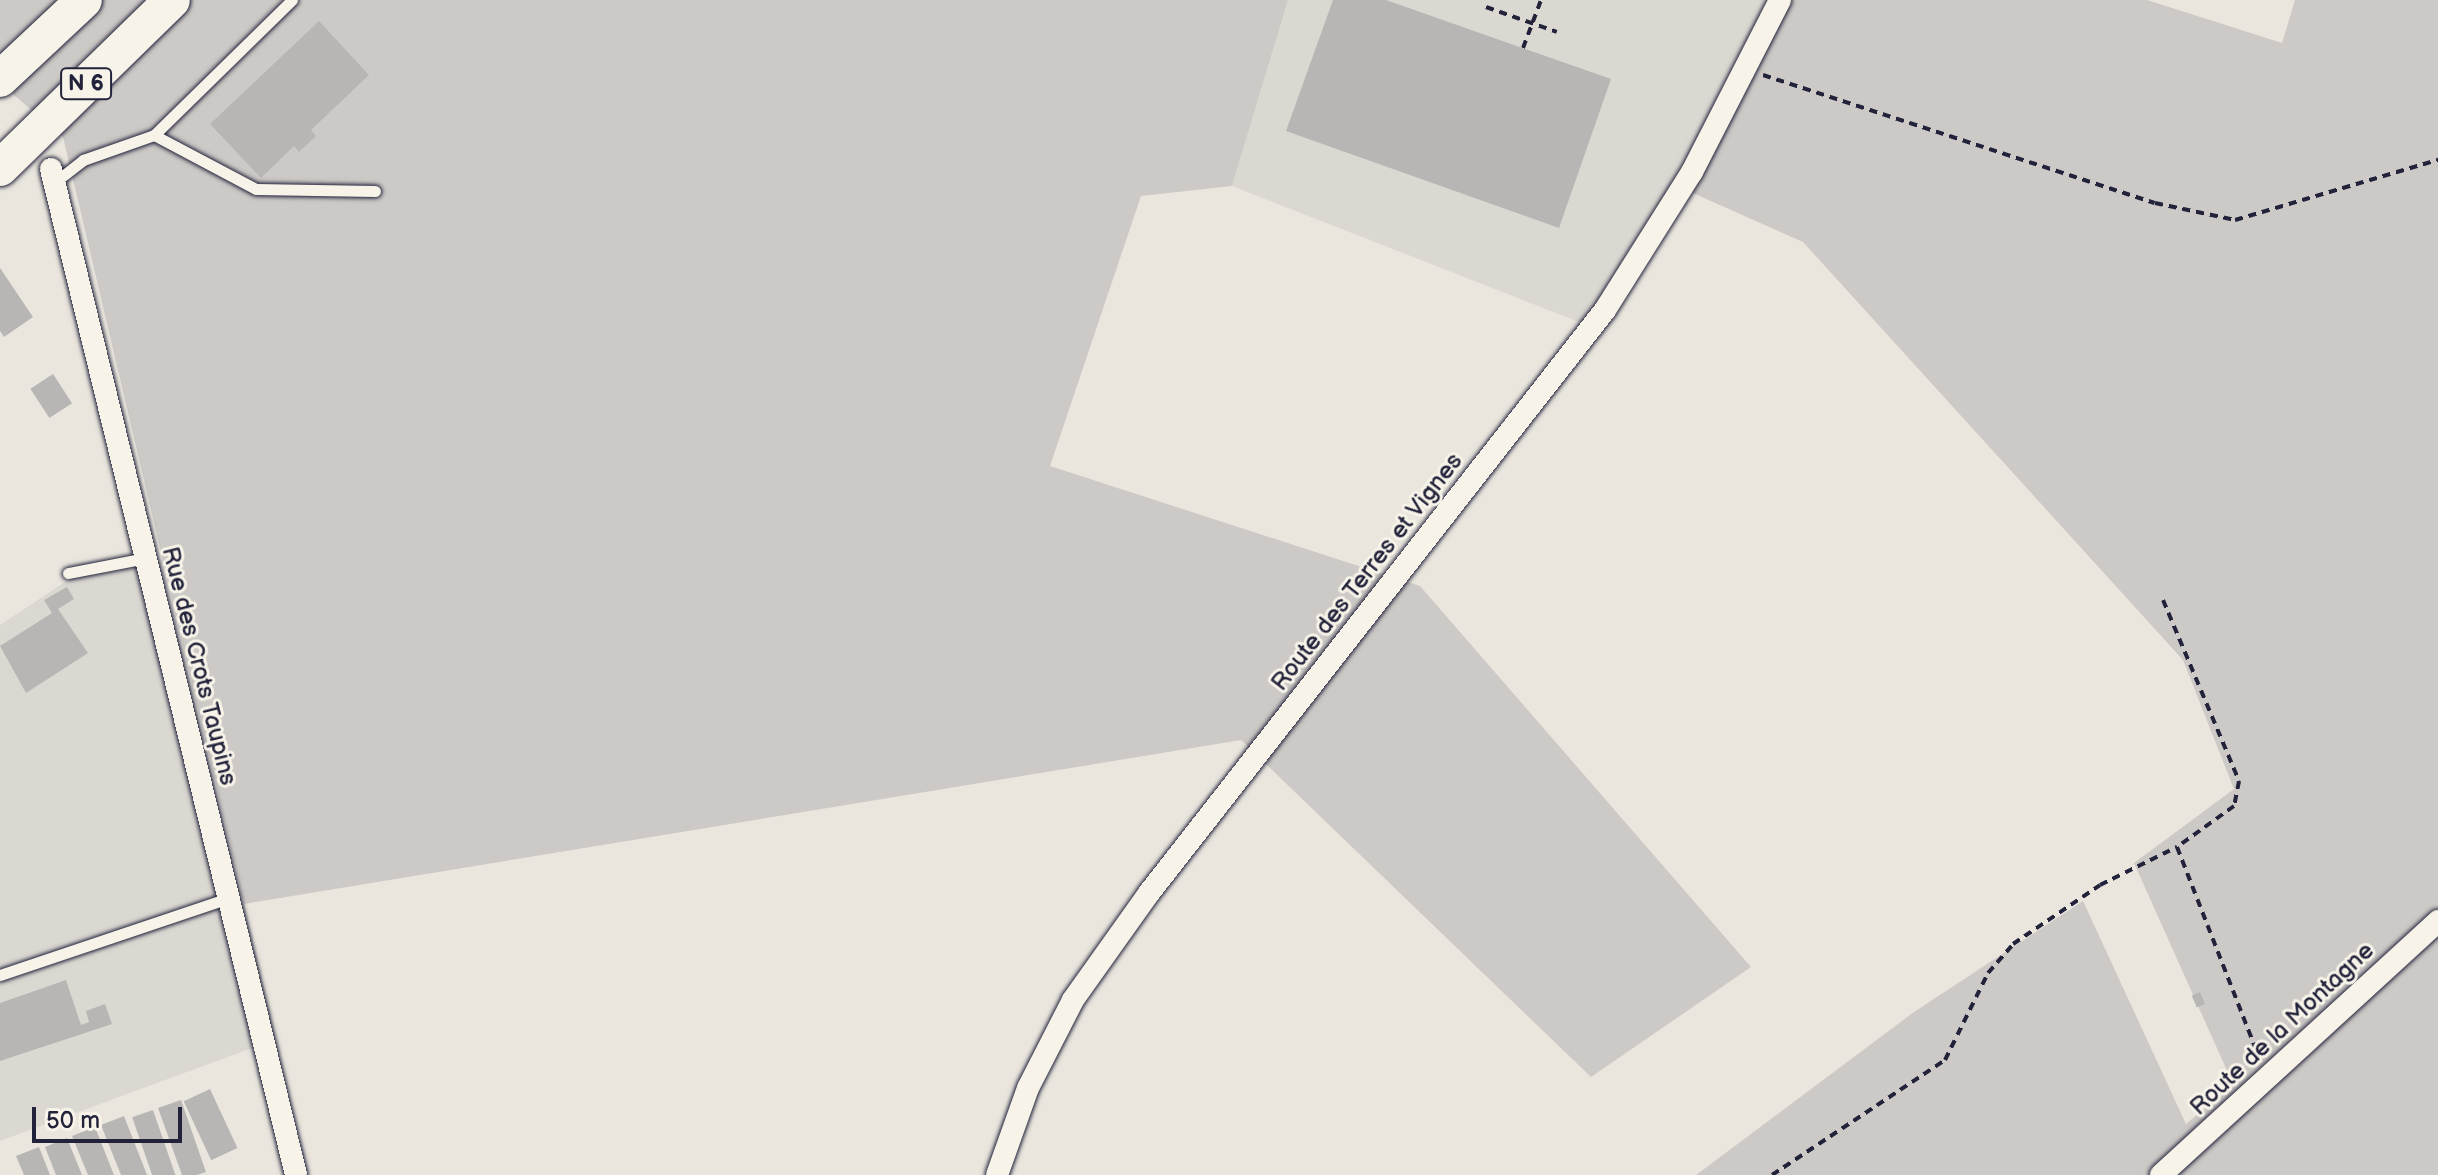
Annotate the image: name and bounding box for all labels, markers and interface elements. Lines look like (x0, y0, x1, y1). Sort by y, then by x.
road number: N 6 (60, 66, 112, 102)
street label: Route des Terres et Vignes (1265, 447, 1469, 697)
street label: Rue des Crots Taupins (155, 543, 243, 789)
street label: Route de la Montagne (2184, 936, 2380, 1122)
scale bar (36, 1091, 186, 1141)
text: 50 m (46, 1106, 100, 1135)

